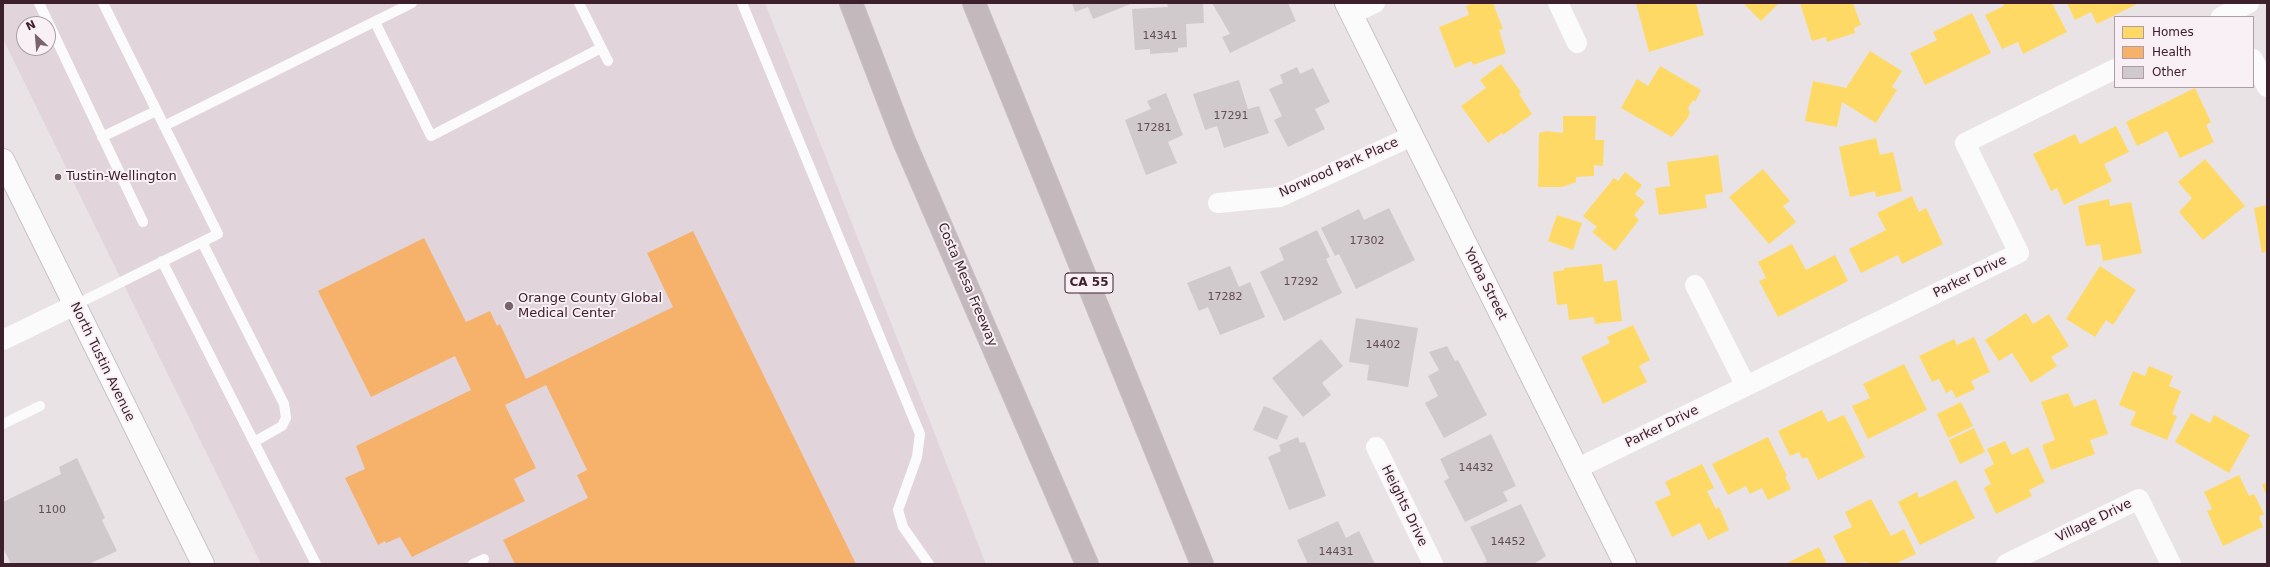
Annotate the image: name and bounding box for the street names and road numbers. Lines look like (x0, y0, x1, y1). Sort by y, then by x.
street label: Norwood Park Place (1277, 135, 1401, 201)
street label: Costa Mesa Freeway (934, 221, 1000, 349)
street label: Yorba Street (1460, 245, 1510, 323)
street label: Parker Drive (1931, 253, 2009, 301)
road number: CA 55 (1065, 273, 1113, 293)
street label: North Tustin Avenue (66, 300, 138, 424)
street label: Parker Drive (1623, 403, 1701, 451)
street label: Heights Drive (1378, 463, 1430, 549)
street label: Village Drive (2054, 496, 2134, 546)

